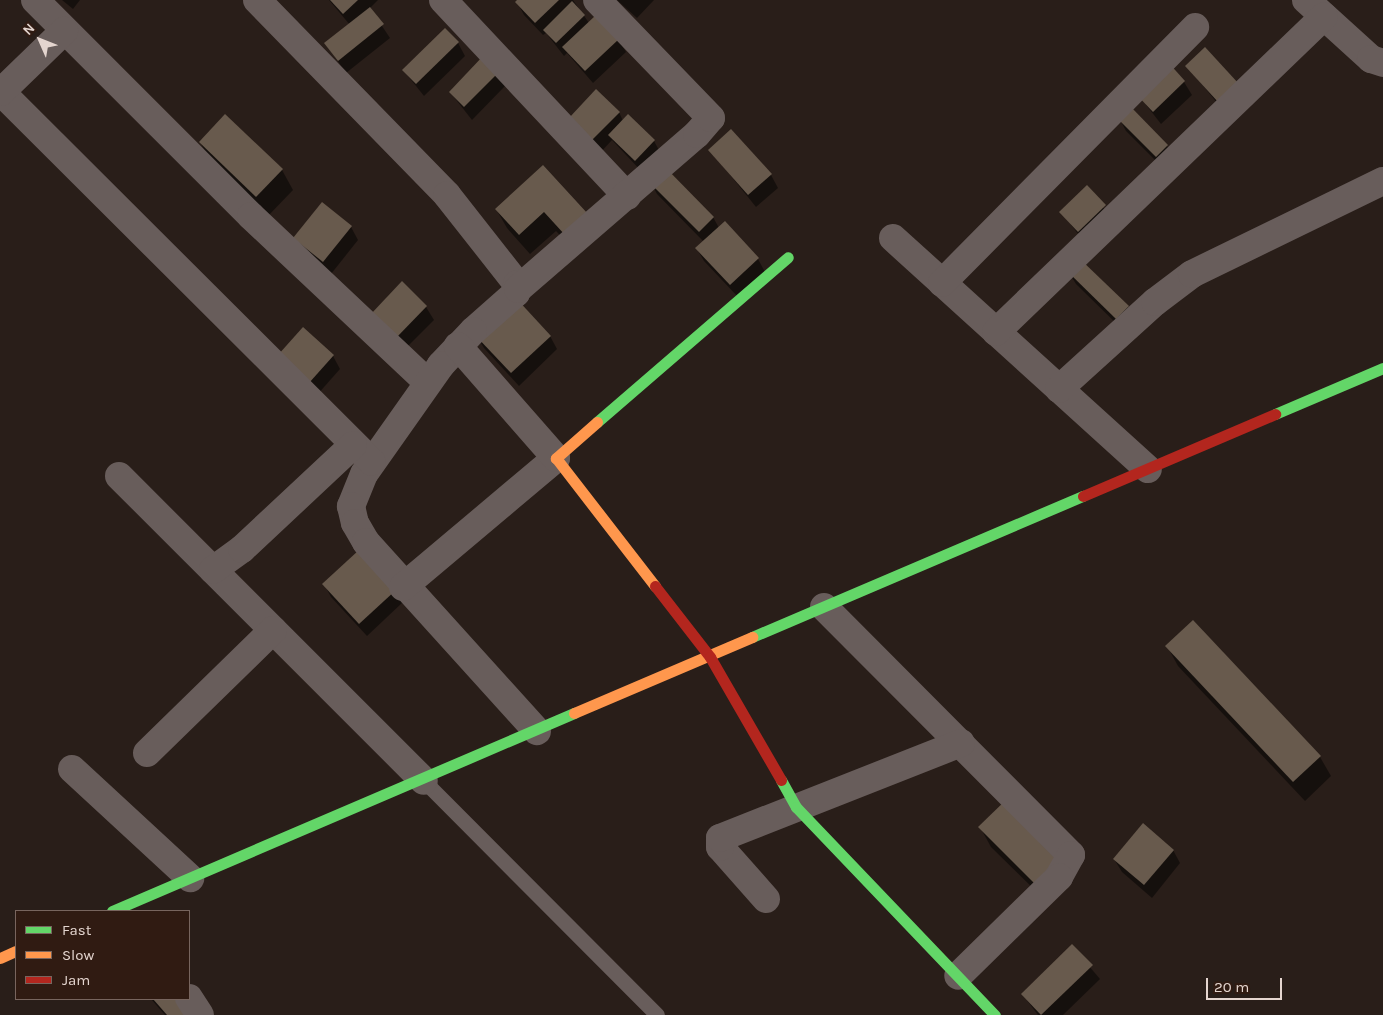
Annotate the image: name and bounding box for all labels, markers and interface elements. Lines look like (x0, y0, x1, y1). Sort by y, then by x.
north arrow (15, 15, 65, 65)
text: N (19, 20, 38, 39)
legend (15, 910, 190, 1000)
text: Fast (62, 921, 91, 939)
text: Slow (62, 946, 94, 964)
scale bar (1208, 968, 1284, 1000)
text: Jam (62, 971, 90, 989)
text: 20 m (1214, 978, 1249, 996)

